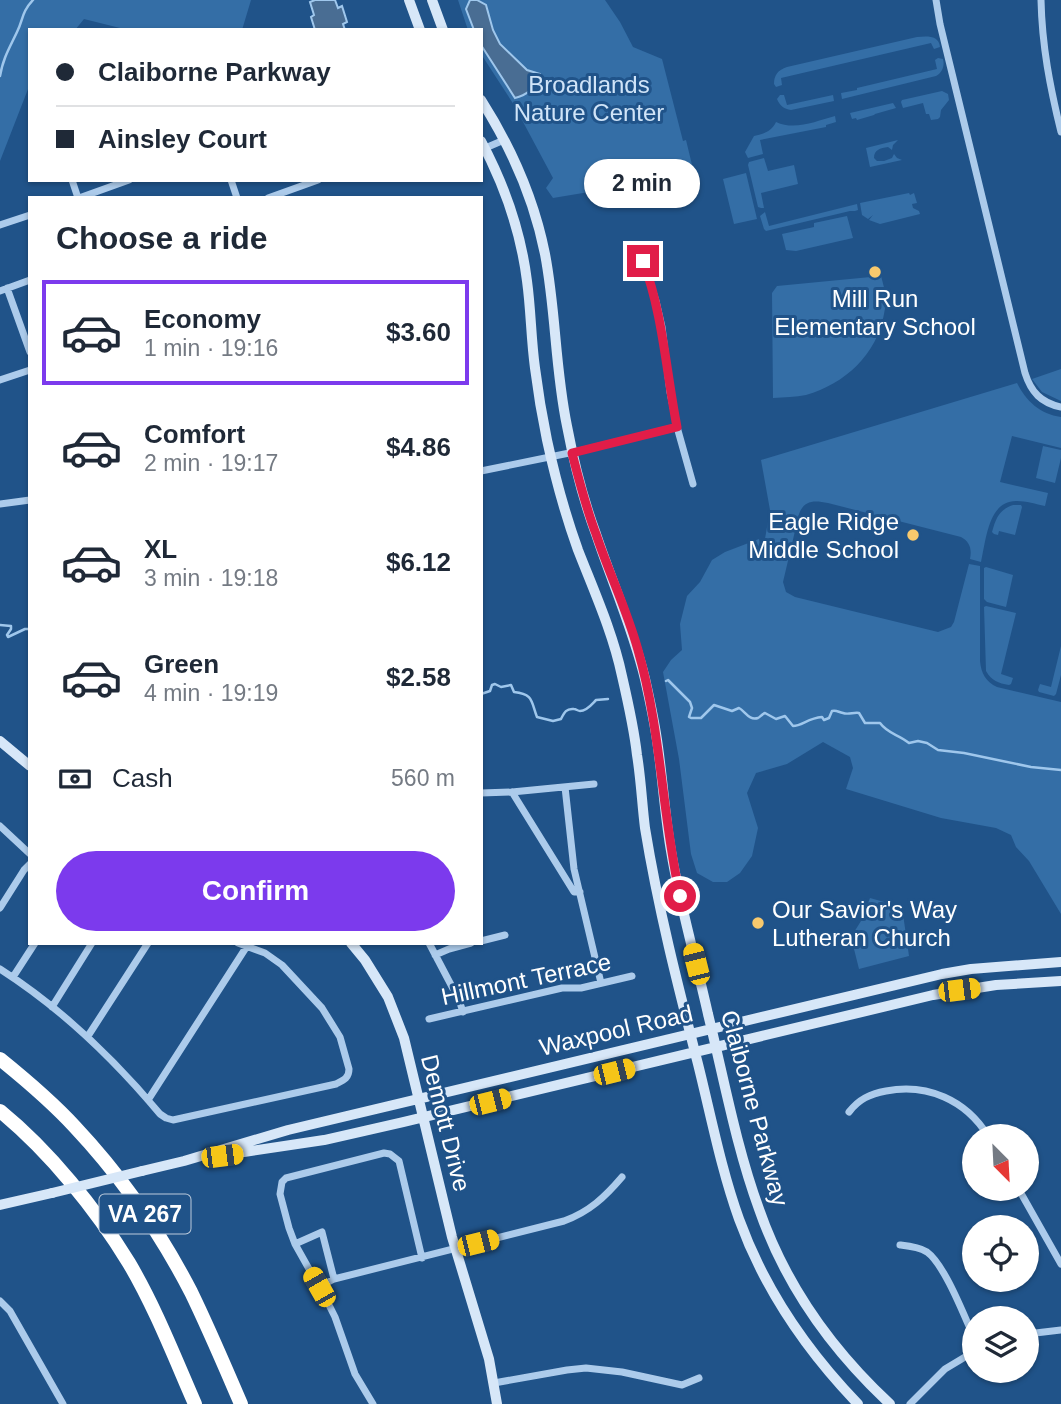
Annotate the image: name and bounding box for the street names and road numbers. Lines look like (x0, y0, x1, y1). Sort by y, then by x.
street label: Hillmont Terrace (439, 948, 613, 1010)
street label: Waxpool Road (537, 999, 695, 1061)
street label: Claiborne Parkway (716, 1007, 794, 1209)
street label: Demott Drive (416, 1052, 476, 1194)
road number: VA 267 (100, 1194, 190, 1233)

